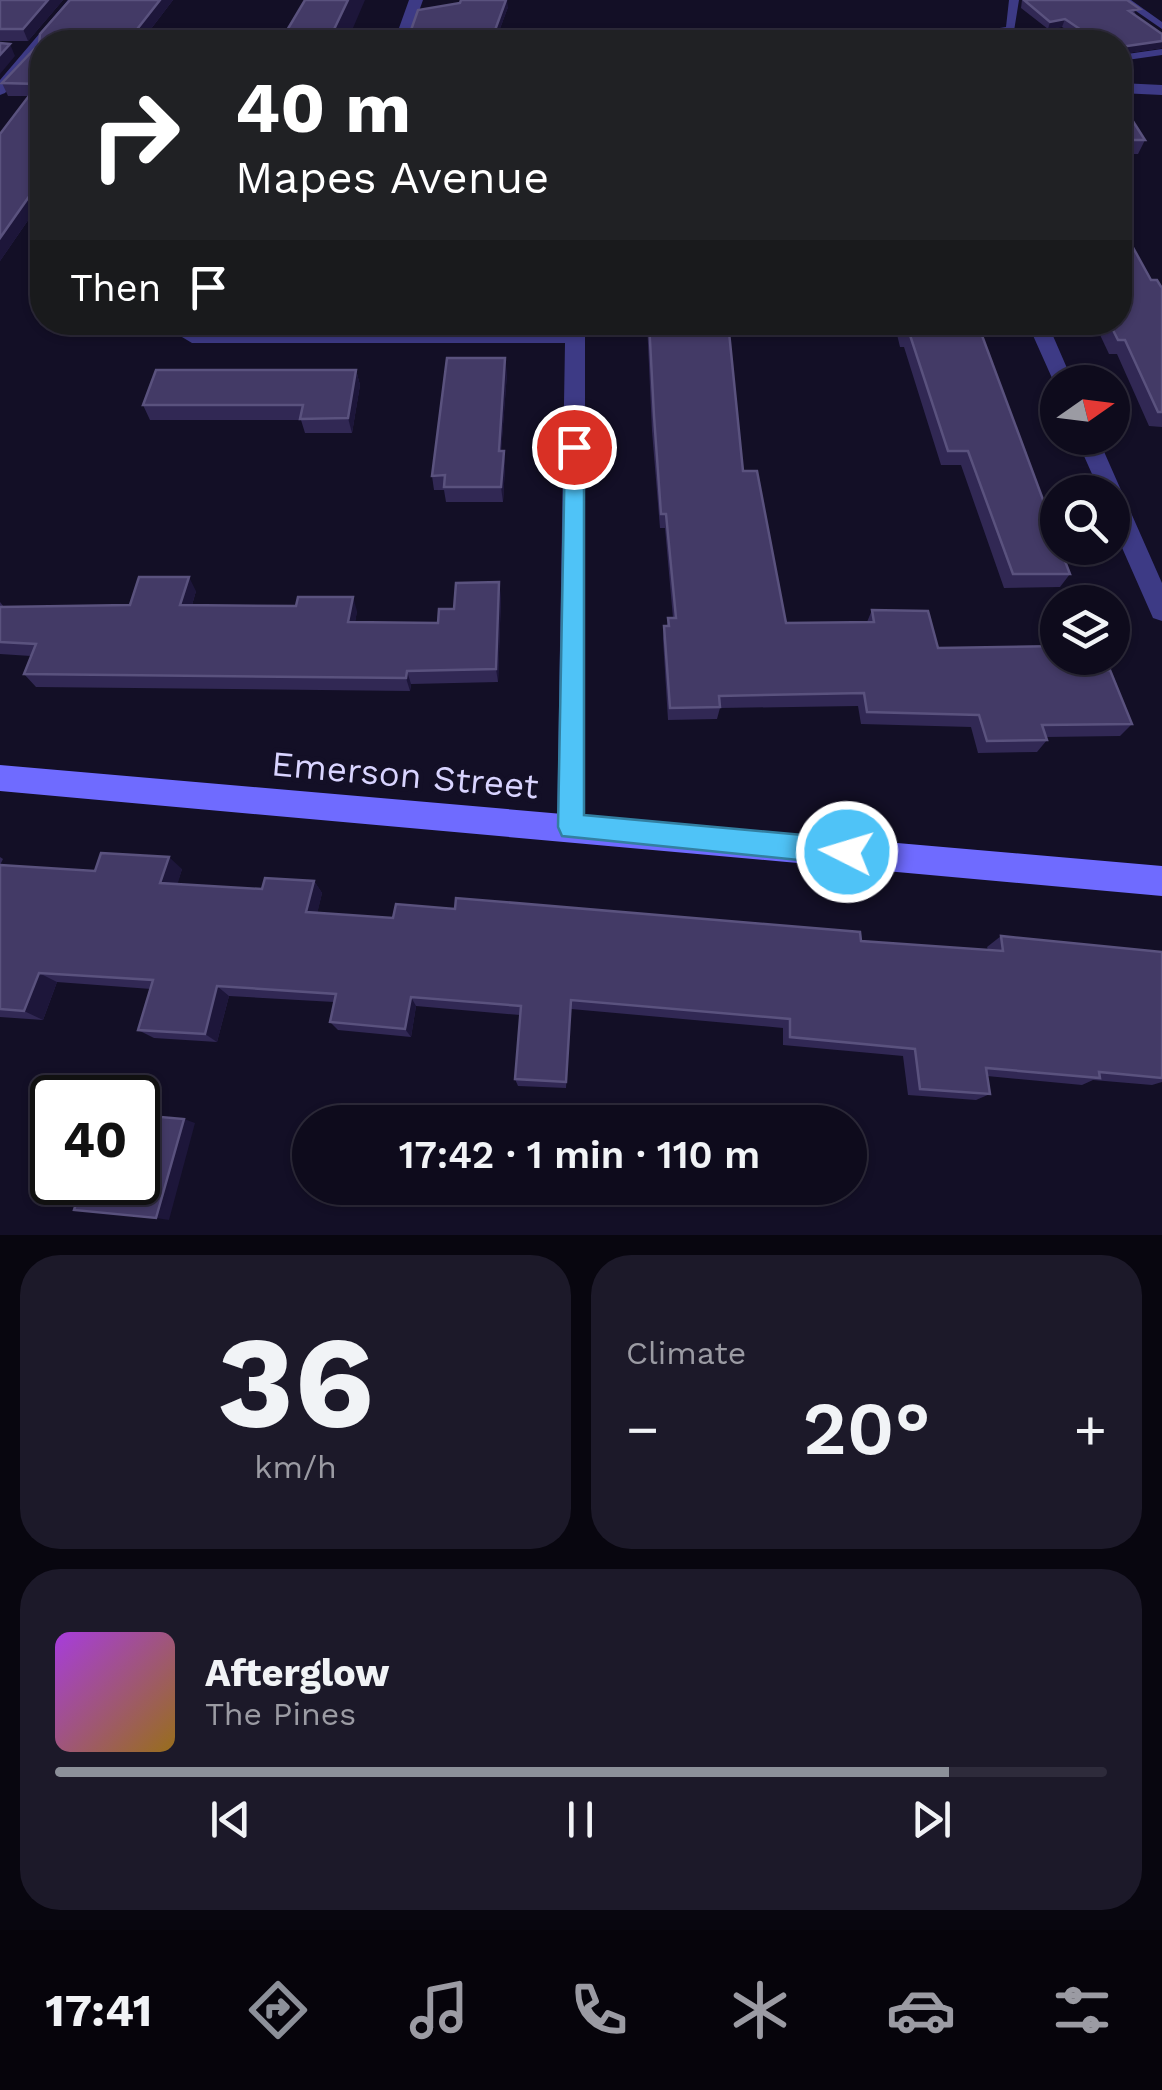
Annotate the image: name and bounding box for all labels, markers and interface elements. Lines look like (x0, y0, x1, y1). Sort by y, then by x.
text: 40 m (235, 67, 411, 149)
icon: right (70, 70, 200, 200)
text: Mapes Avenue (235, 151, 549, 204)
icon: arrive (181, 260, 236, 315)
text: Then (70, 266, 161, 310)
north arrow (1040, 365, 1130, 455)
map controls (1040, 365, 1130, 675)
pin (532, 405, 617, 490)
icon: arrive (547, 420, 602, 475)
button: search (1040, 475, 1130, 565)
button: layers (1040, 585, 1130, 675)
street label: Emerson Street (270, 742, 541, 808)
position arrow (795, 800, 899, 904)
speed limit sign: 40 (30, 1075, 160, 1205)
text: 17:42 · 1 min · 110 m (399, 1133, 760, 1177)
text: 36 (217, 1306, 374, 1459)
text: Climate (626, 1334, 746, 1372)
text: 20° (802, 1384, 931, 1472)
text: − (626, 1397, 659, 1461)
text: + (1074, 1397, 1107, 1461)
text: km/h (254, 1448, 337, 1486)
text: Afterglow (205, 1651, 390, 1695)
text: The Pines (205, 1695, 356, 1733)
icon: previous (203, 1792, 258, 1847)
icon: pause (553, 1792, 608, 1847)
icon: next (904, 1792, 959, 1847)
icon: directions (243, 1975, 313, 2045)
icon: music (404, 1975, 474, 2045)
icon: phone (564, 1975, 634, 2045)
icon: climate (725, 1975, 795, 2045)
icon: car (886, 1975, 956, 2045)
icon: filters (1047, 1975, 1117, 2045)
text: 17:41 (45, 1984, 152, 2037)

